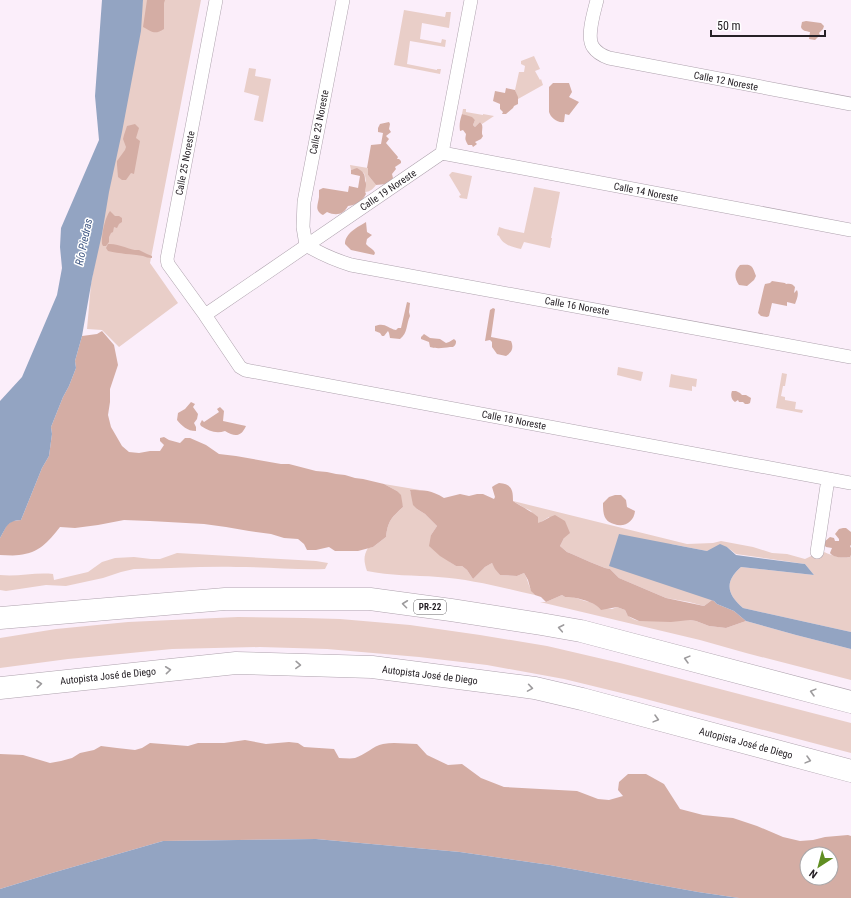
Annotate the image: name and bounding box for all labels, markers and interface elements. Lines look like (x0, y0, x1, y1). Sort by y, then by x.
scale bar (711, 12, 825, 38)
text: 50 m (717, 19, 741, 33)
street label: Calle 12 Noreste (693, 69, 759, 93)
street label: Calle 23 Noreste (307, 89, 331, 155)
street label: Calle 25 Noreste (173, 130, 197, 196)
street label: Calle 19 Noreste (358, 167, 418, 213)
street label: Calle 14 Noreste (613, 180, 679, 204)
water label: Río Piedras (73, 217, 95, 267)
street label: Calle 16 Noreste (544, 295, 610, 317)
street label: Calle 18 Noreste (481, 408, 547, 432)
one-way arrow (402, 600, 408, 609)
road number: PR-22 (414, 600, 446, 614)
one-way arrow (558, 624, 564, 632)
one-way arrow (684, 655, 691, 664)
one-way arrow (295, 660, 301, 669)
street label: Autopista José de Diego (382, 664, 478, 686)
street label: Autopista José de Diego (60, 665, 156, 687)
one-way arrow (165, 666, 171, 675)
one-way arrow (36, 680, 42, 689)
one-way arrow (527, 683, 533, 692)
one-way arrow (810, 688, 817, 697)
one-way arrow (652, 714, 659, 723)
street label: Autopista José de Diego (698, 725, 794, 761)
one-way arrow (805, 755, 812, 764)
north arrow (799, 846, 839, 886)
text: N (807, 866, 820, 881)

